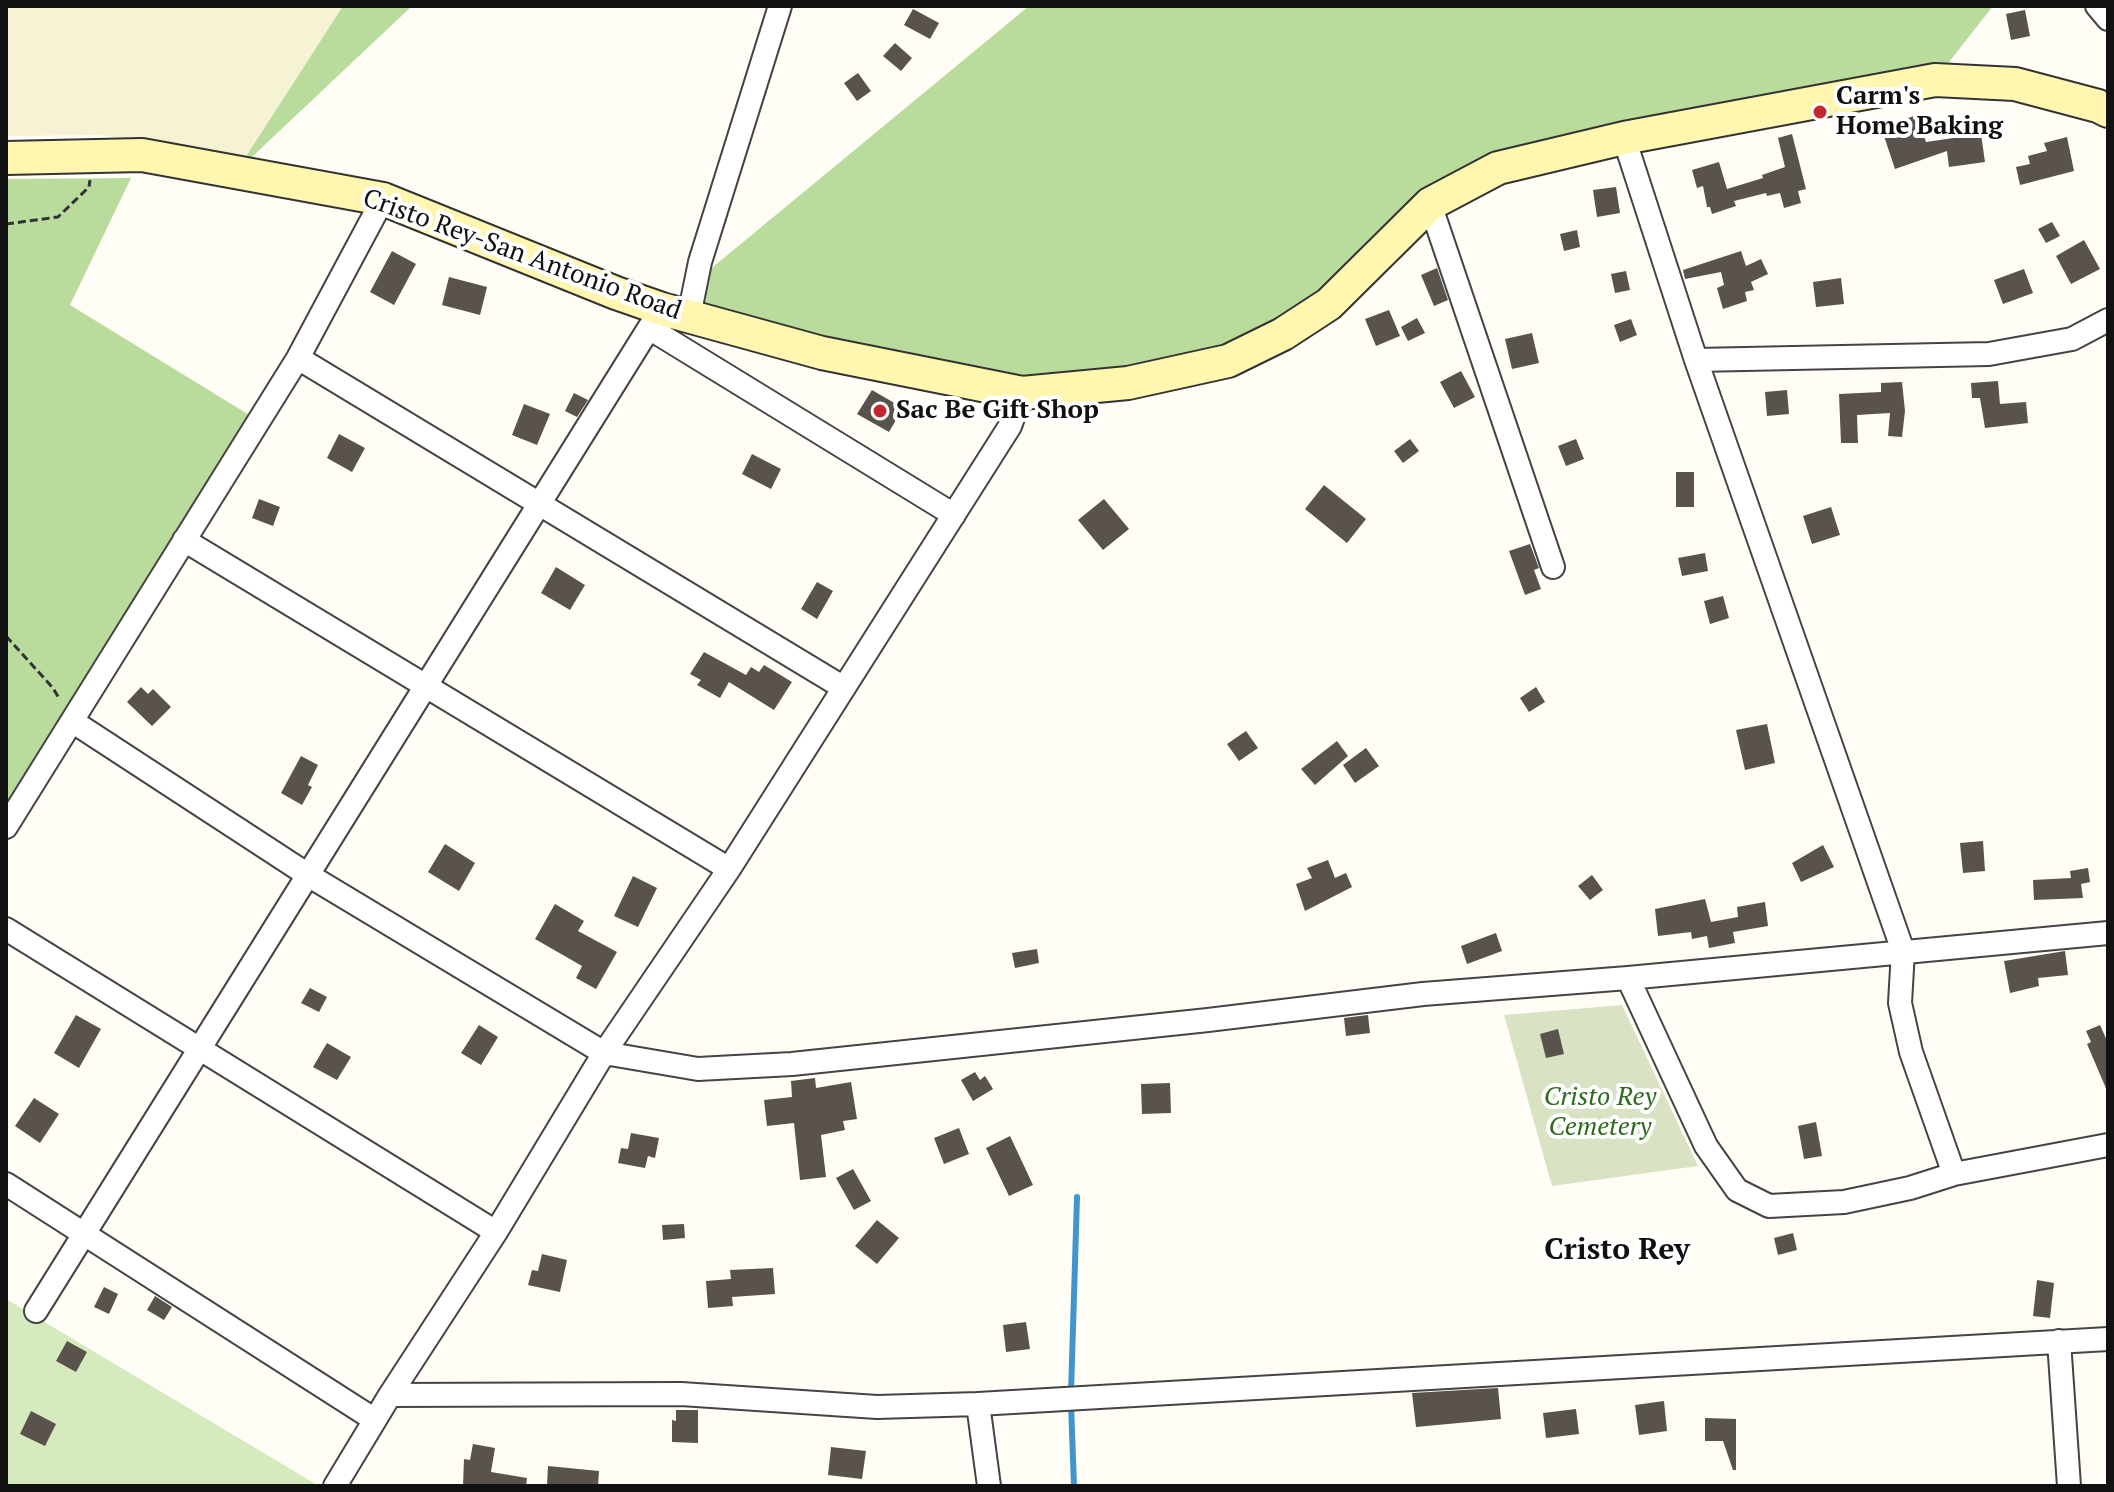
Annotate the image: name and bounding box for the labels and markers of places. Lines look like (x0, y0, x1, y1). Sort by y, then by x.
place label: Carm's Home Baking (1836, 81, 2003, 142)
marker: Carm's Home Baking (1811, 103, 1829, 121)
place label: Sac Be Gift Shop (896, 395, 1099, 427)
marker: Sac Be Gift Shop (871, 402, 889, 420)

